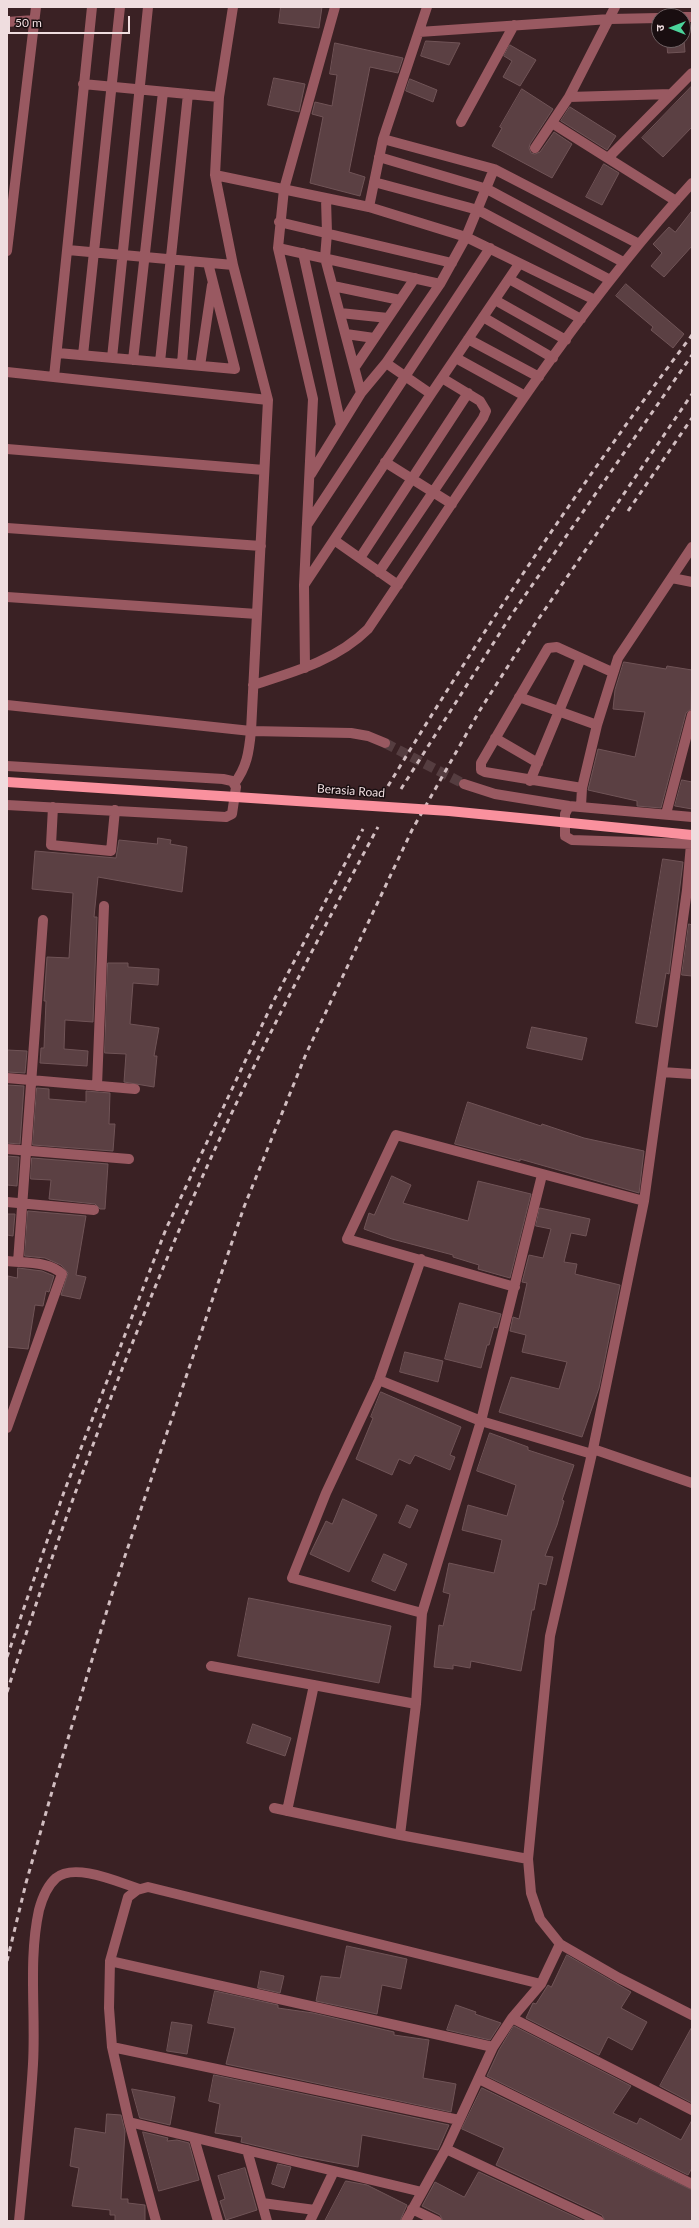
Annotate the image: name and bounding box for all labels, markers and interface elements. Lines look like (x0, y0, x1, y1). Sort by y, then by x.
scale bar (10, 8, 132, 34)
north arrow (651, 8, 691, 48)
text: 50 m (15, 15, 42, 30)
text: उ (653, 25, 666, 31)
street label: Berasia Road (317, 781, 385, 801)

